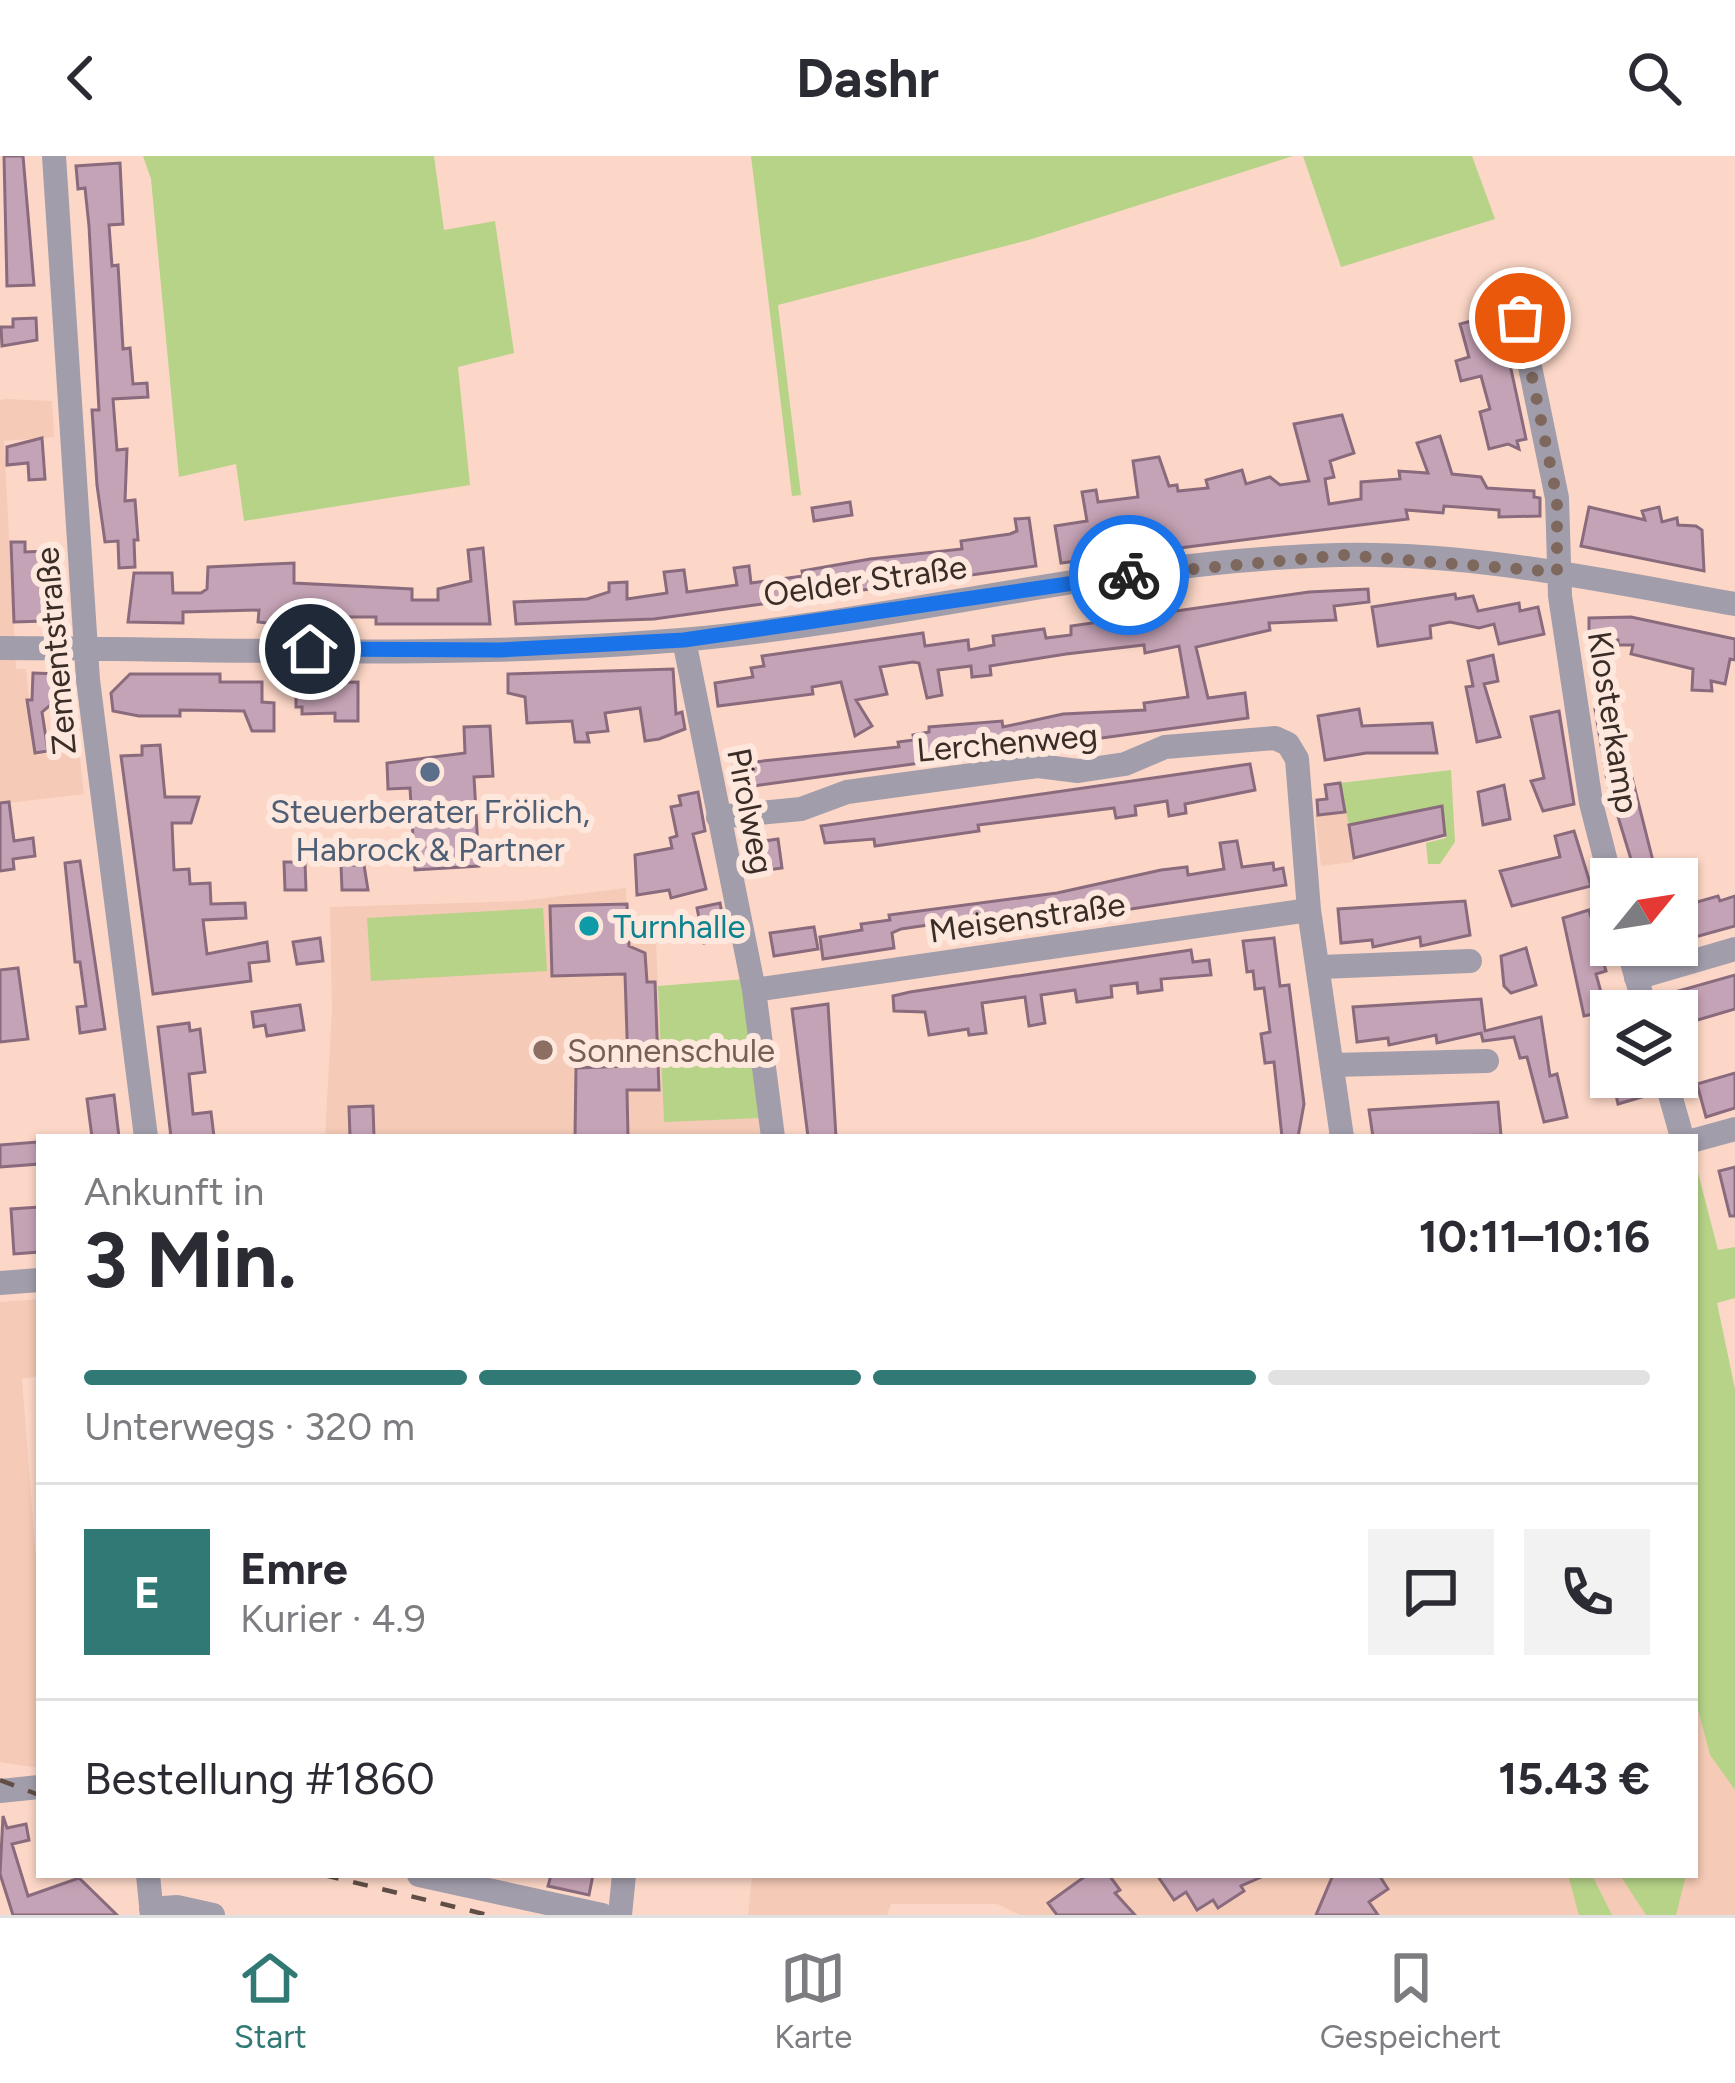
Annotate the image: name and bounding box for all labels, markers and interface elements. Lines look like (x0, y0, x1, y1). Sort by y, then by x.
icon: back (48, 45, 114, 111)
icon: search (1621, 45, 1687, 111)
text: Dashr (796, 46, 939, 111)
pin (1469, 267, 1571, 369)
icon: bag (1487, 285, 1553, 351)
courier (1069, 515, 1189, 635)
icon: bike (1096, 542, 1162, 608)
street label: Zementstraße (27, 545, 84, 757)
street label: Oelder Straße (761, 547, 969, 614)
pin (259, 598, 361, 700)
icon: home (277, 616, 343, 682)
street label: Klosterkamp (1580, 628, 1647, 816)
street label: Lerchenweg (915, 715, 1099, 770)
street label: Pirolweg (719, 745, 782, 877)
marker: Steuerberater Frölich, Habrock & Partner (417, 759, 443, 785)
place label: Steuerberater Frölich, Habrock & Partner (270, 792, 590, 869)
north arrow (1590, 858, 1698, 966)
map controls (1590, 858, 1698, 1098)
street label: Meisenstraße (926, 884, 1128, 951)
place label: Turnhalle (613, 907, 745, 946)
marker: Turnhalle (576, 913, 602, 939)
button: layers (1590, 990, 1698, 1098)
place label: Sonnenschule (567, 1031, 775, 1070)
marker: Sonnenschule (530, 1037, 556, 1063)
text: Ankunft in (84, 1168, 264, 1215)
text: 10:11–10:16 (1419, 1209, 1650, 1263)
text: 3 Min. (84, 1213, 297, 1307)
text: Unterwegs · 320 m (84, 1403, 415, 1450)
button: chat (1368, 1529, 1494, 1655)
button: phone (1524, 1529, 1650, 1655)
text: Emre (240, 1541, 348, 1595)
text: E (134, 1565, 160, 1619)
text: Kurier · 4.9 (240, 1595, 426, 1642)
text: Bestellung #1860 (84, 1751, 435, 1805)
text: 15.43 € (1498, 1751, 1650, 1805)
tab: Start (234, 1945, 307, 2056)
tab: Karte (774, 1945, 852, 2056)
tab: Gespeichert (1320, 1945, 1501, 2056)

